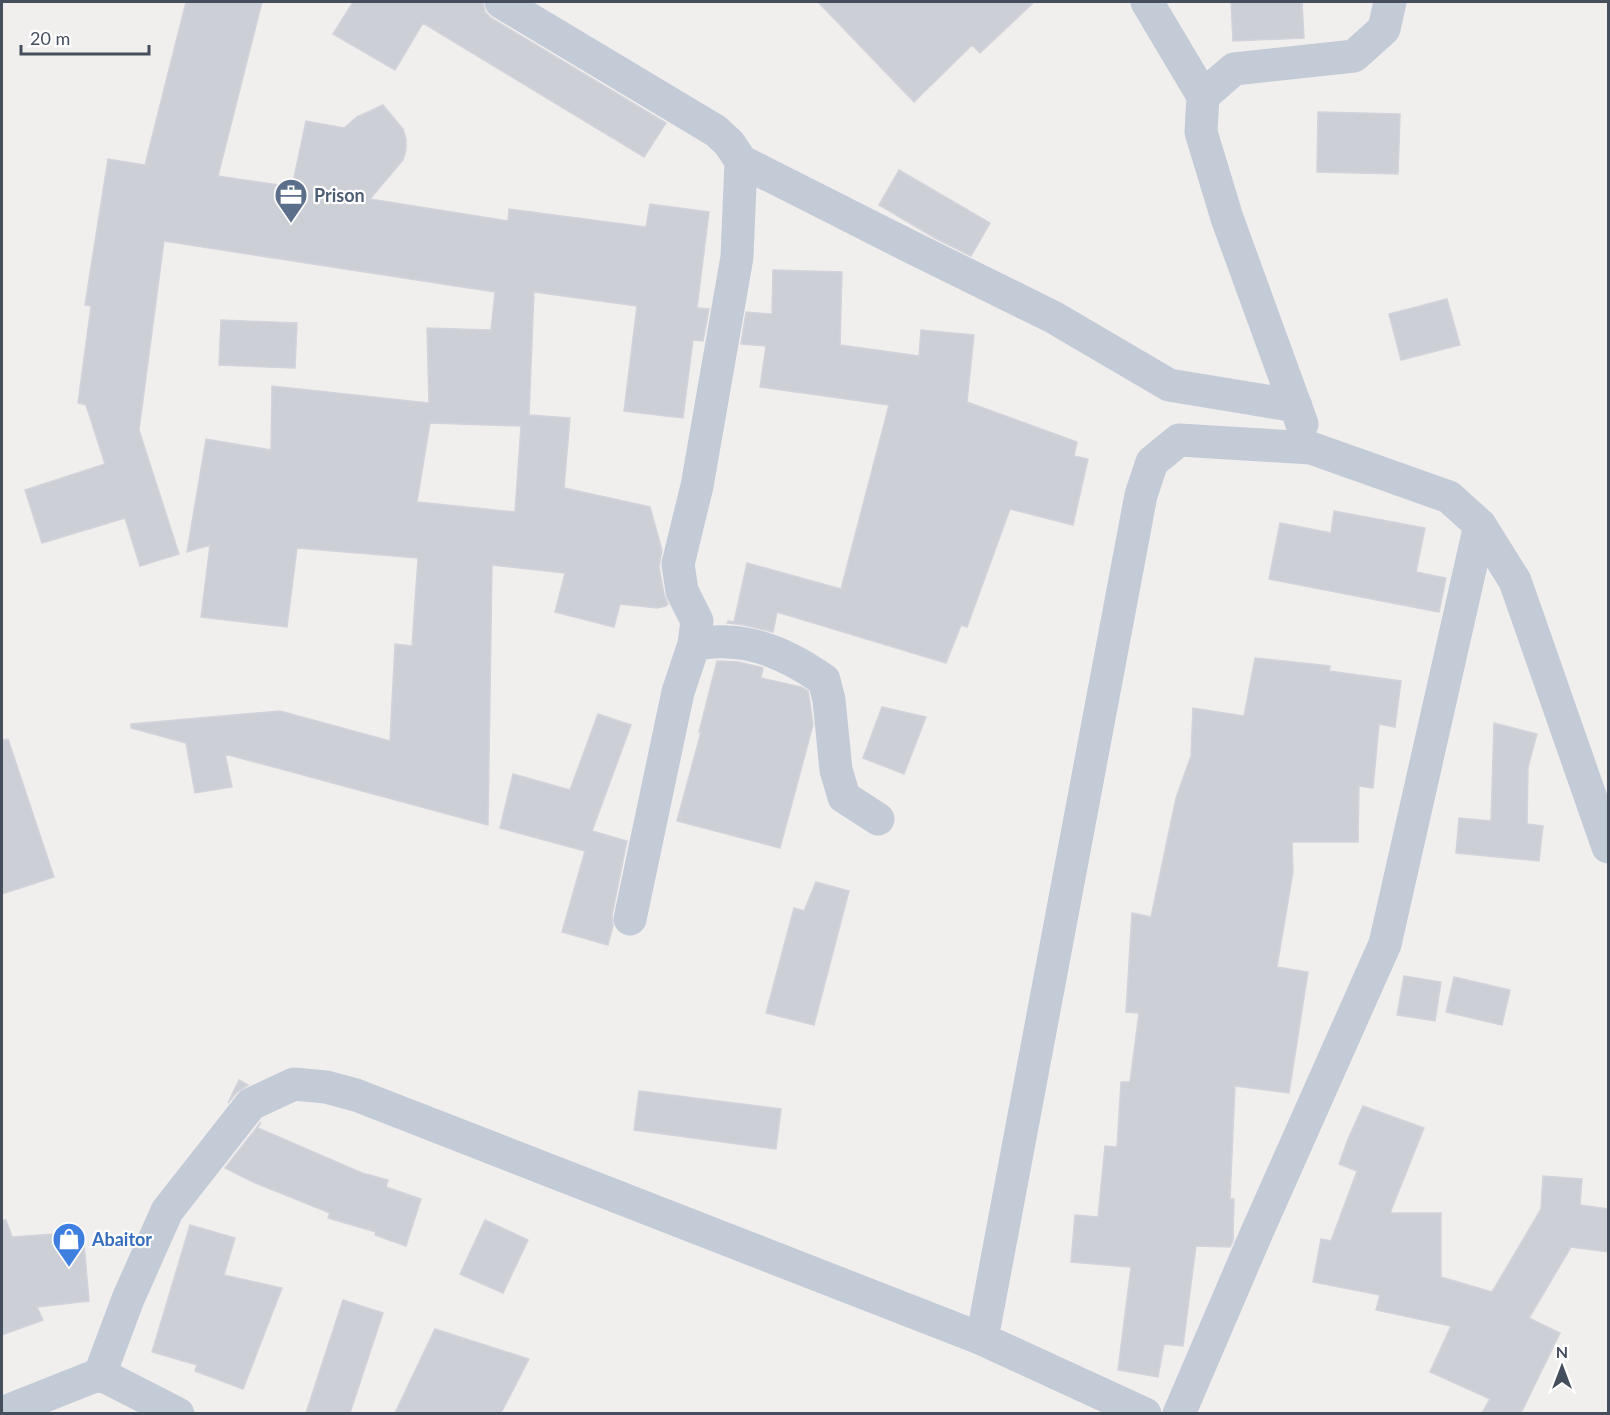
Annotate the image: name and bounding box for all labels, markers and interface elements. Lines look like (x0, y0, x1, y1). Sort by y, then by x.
scale bar (21, 18, 148, 56)
text: 20 m (30, 27, 70, 49)
office icon: Prison (273, 177, 309, 224)
place label: Prison (314, 184, 365, 206)
shop icon: Abaitor (51, 1221, 87, 1268)
place label: Abaitor (91, 1228, 152, 1250)
north arrow (1532, 1337, 1592, 1397)
text: N (1556, 1342, 1568, 1361)

